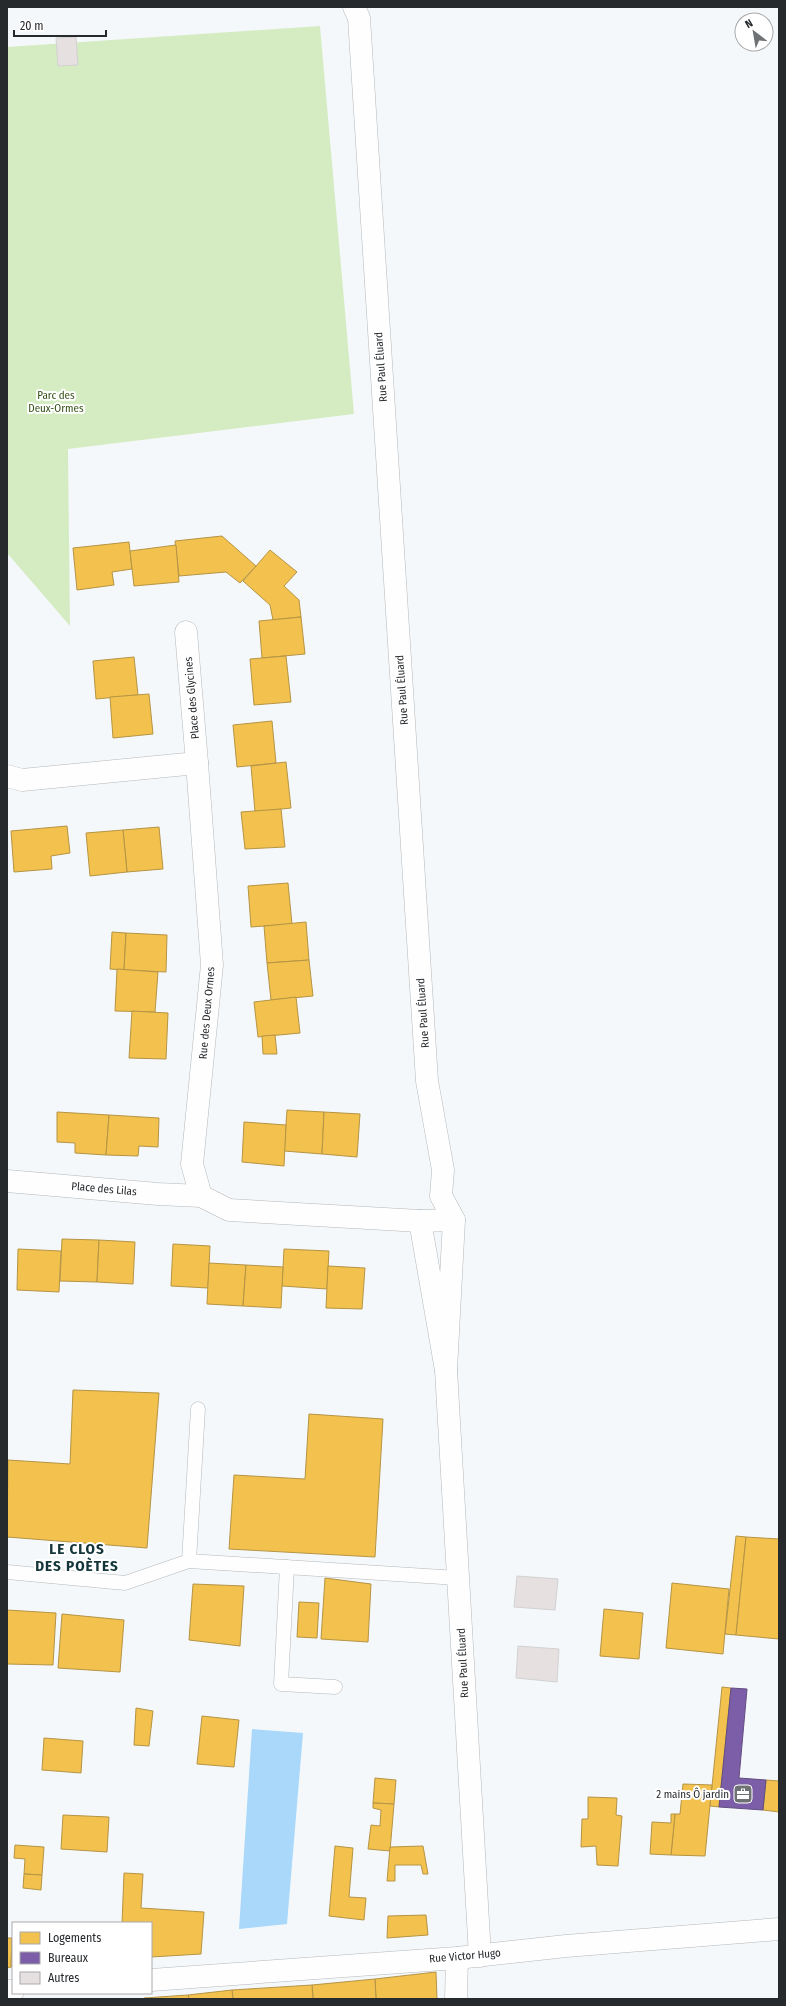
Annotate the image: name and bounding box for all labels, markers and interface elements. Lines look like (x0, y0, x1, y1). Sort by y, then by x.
scale bar (14, 12, 106, 38)
north arrow (734, 12, 774, 52)
text: N (743, 17, 755, 31)
text: 20 m (20, 19, 44, 33)
street label: Rue Paul Éluard (371, 332, 390, 403)
park label: Parc des Deux-Ormes (28, 389, 84, 415)
street label: Rue Paul Éluard (392, 655, 411, 726)
street label: Place des Glycines (182, 656, 202, 740)
street label: Rue des Deux Ormes (196, 966, 218, 1060)
street label: Rue Paul Éluard (413, 978, 432, 1049)
street label: Place des Lilas (71, 1180, 138, 1198)
district label: LE CLOS DES POÈTES (35, 1540, 119, 1575)
street label: Rue Paul Éluard (454, 1628, 471, 1698)
office icon: 2 mains Ô jardin (732, 1783, 754, 1805)
place label: 2 mains Ô jardin (656, 1787, 729, 1801)
legend (12, 1922, 152, 1994)
text: Logements (48, 1931, 101, 1945)
street label: Rue Victor Hugo (429, 1946, 501, 1966)
text: Bureaux (48, 1951, 89, 1965)
text: Autres (48, 1971, 79, 1985)

